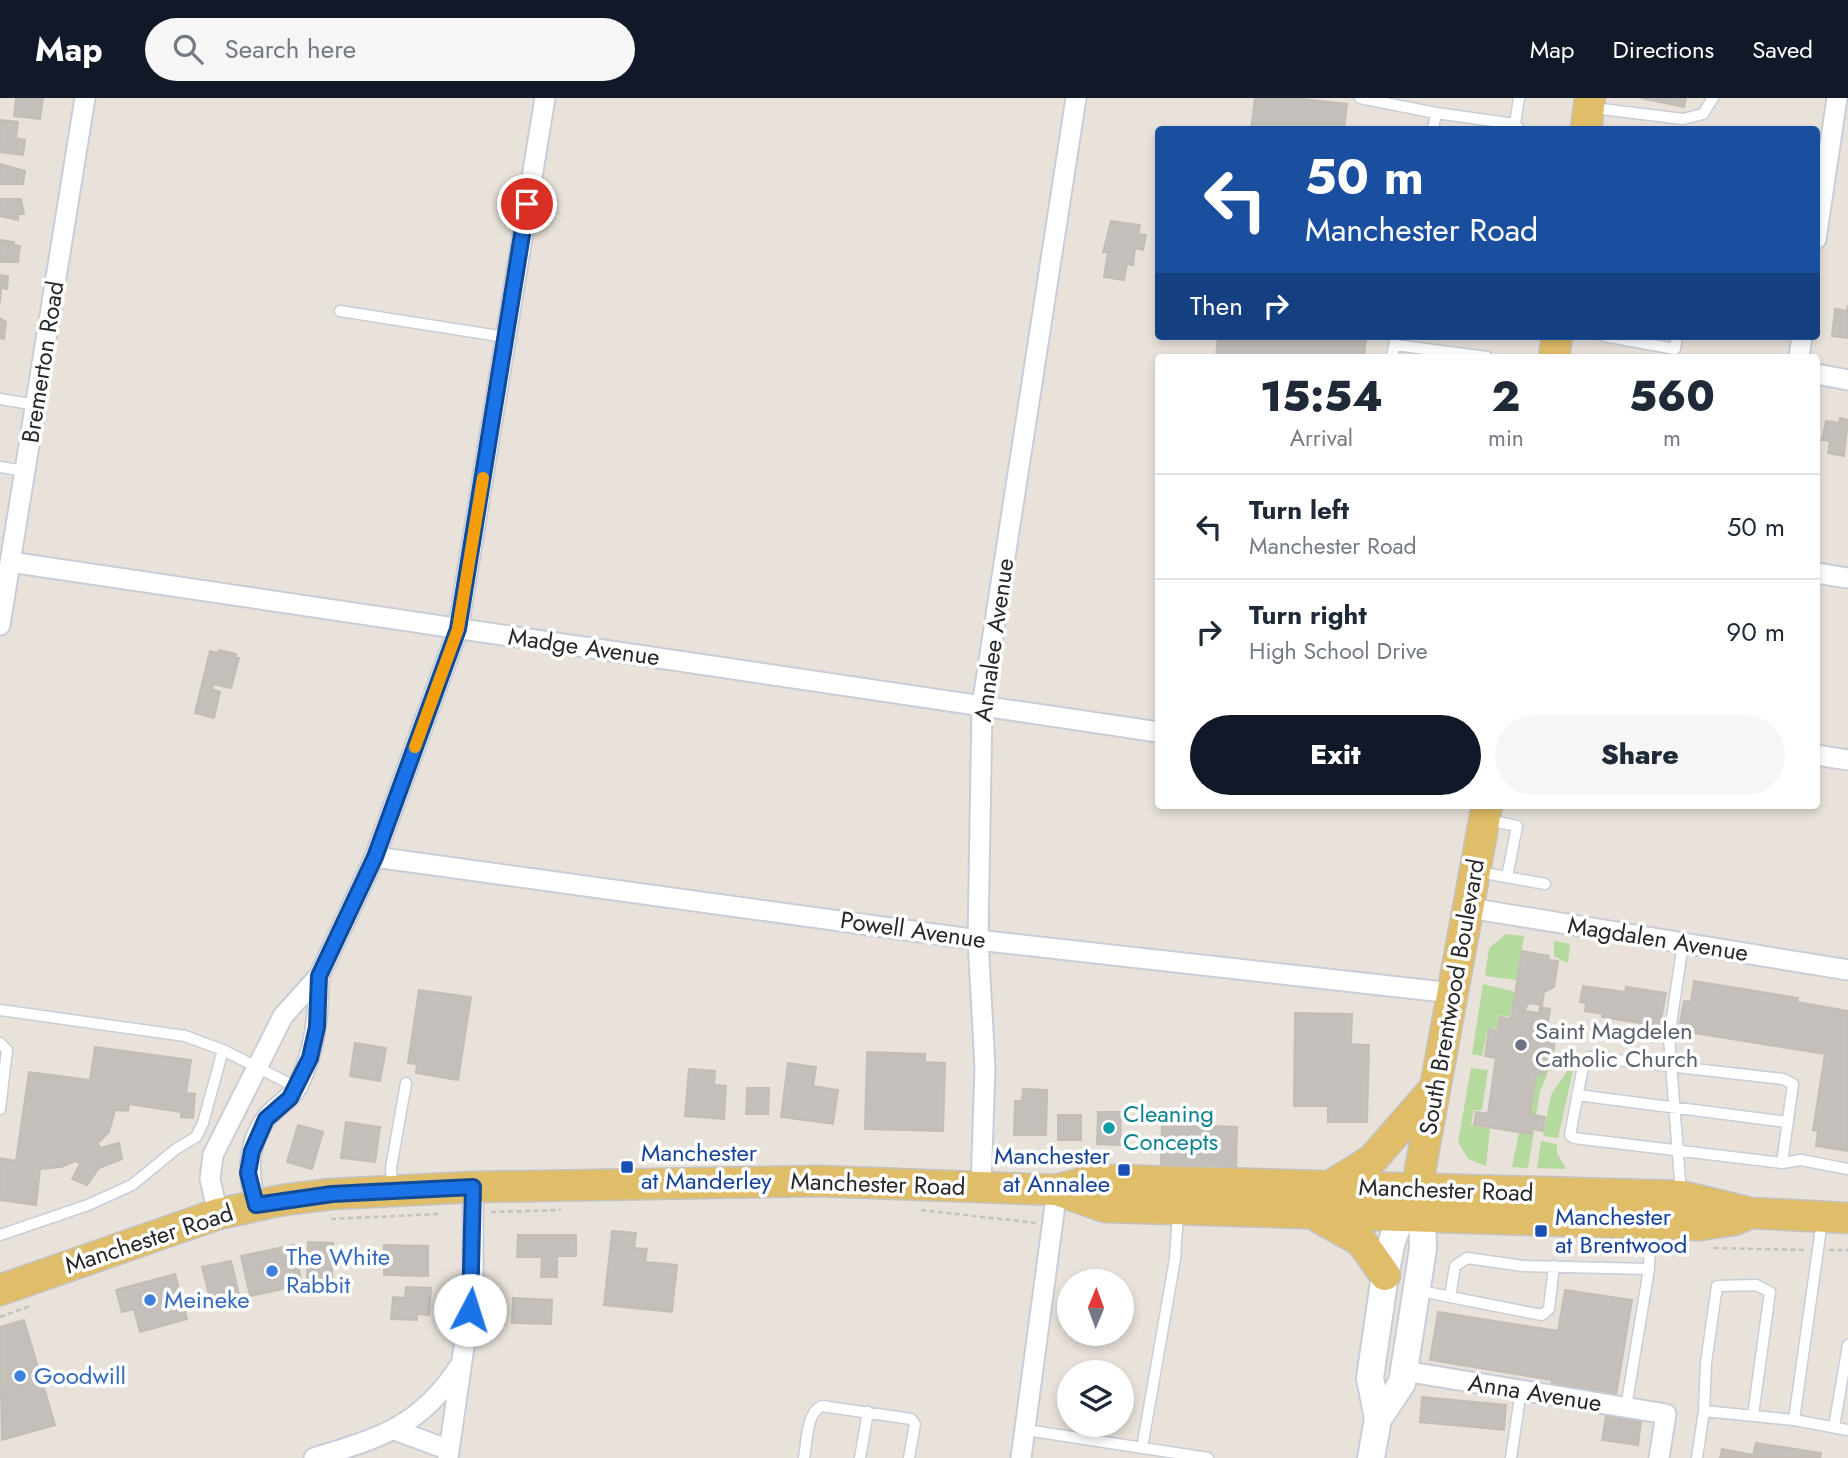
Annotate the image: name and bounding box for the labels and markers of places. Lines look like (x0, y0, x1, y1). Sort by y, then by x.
pin (497, 174, 557, 234)
place label: Saint Magdelen Catholic Church (1535, 1013, 1698, 1076)
marker: Saint Magdelen Catholic Church (1513, 1037, 1529, 1053)
place label: Cleaning Concepts (1123, 1096, 1218, 1159)
marker: Cleaning Concepts (1101, 1120, 1117, 1136)
place label: Manchester at Manderley (641, 1135, 772, 1198)
place label: Manchester at Annalee (994, 1138, 1111, 1201)
marker: Manchester at Manderley (619, 1159, 635, 1175)
marker: Manchester at Annalee (1116, 1162, 1132, 1178)
place label: Manchester at Brentwood (1555, 1199, 1687, 1262)
marker: Manchester at Brentwood (1533, 1223, 1549, 1239)
place label: The White Rabbit (286, 1239, 390, 1302)
marker: The White Rabbit (264, 1263, 280, 1279)
place label: Meineke (164, 1282, 250, 1317)
marker: Meineke (142, 1292, 158, 1308)
place label: Goodwill (34, 1358, 126, 1393)
marker: Goodwill (12, 1368, 28, 1384)

